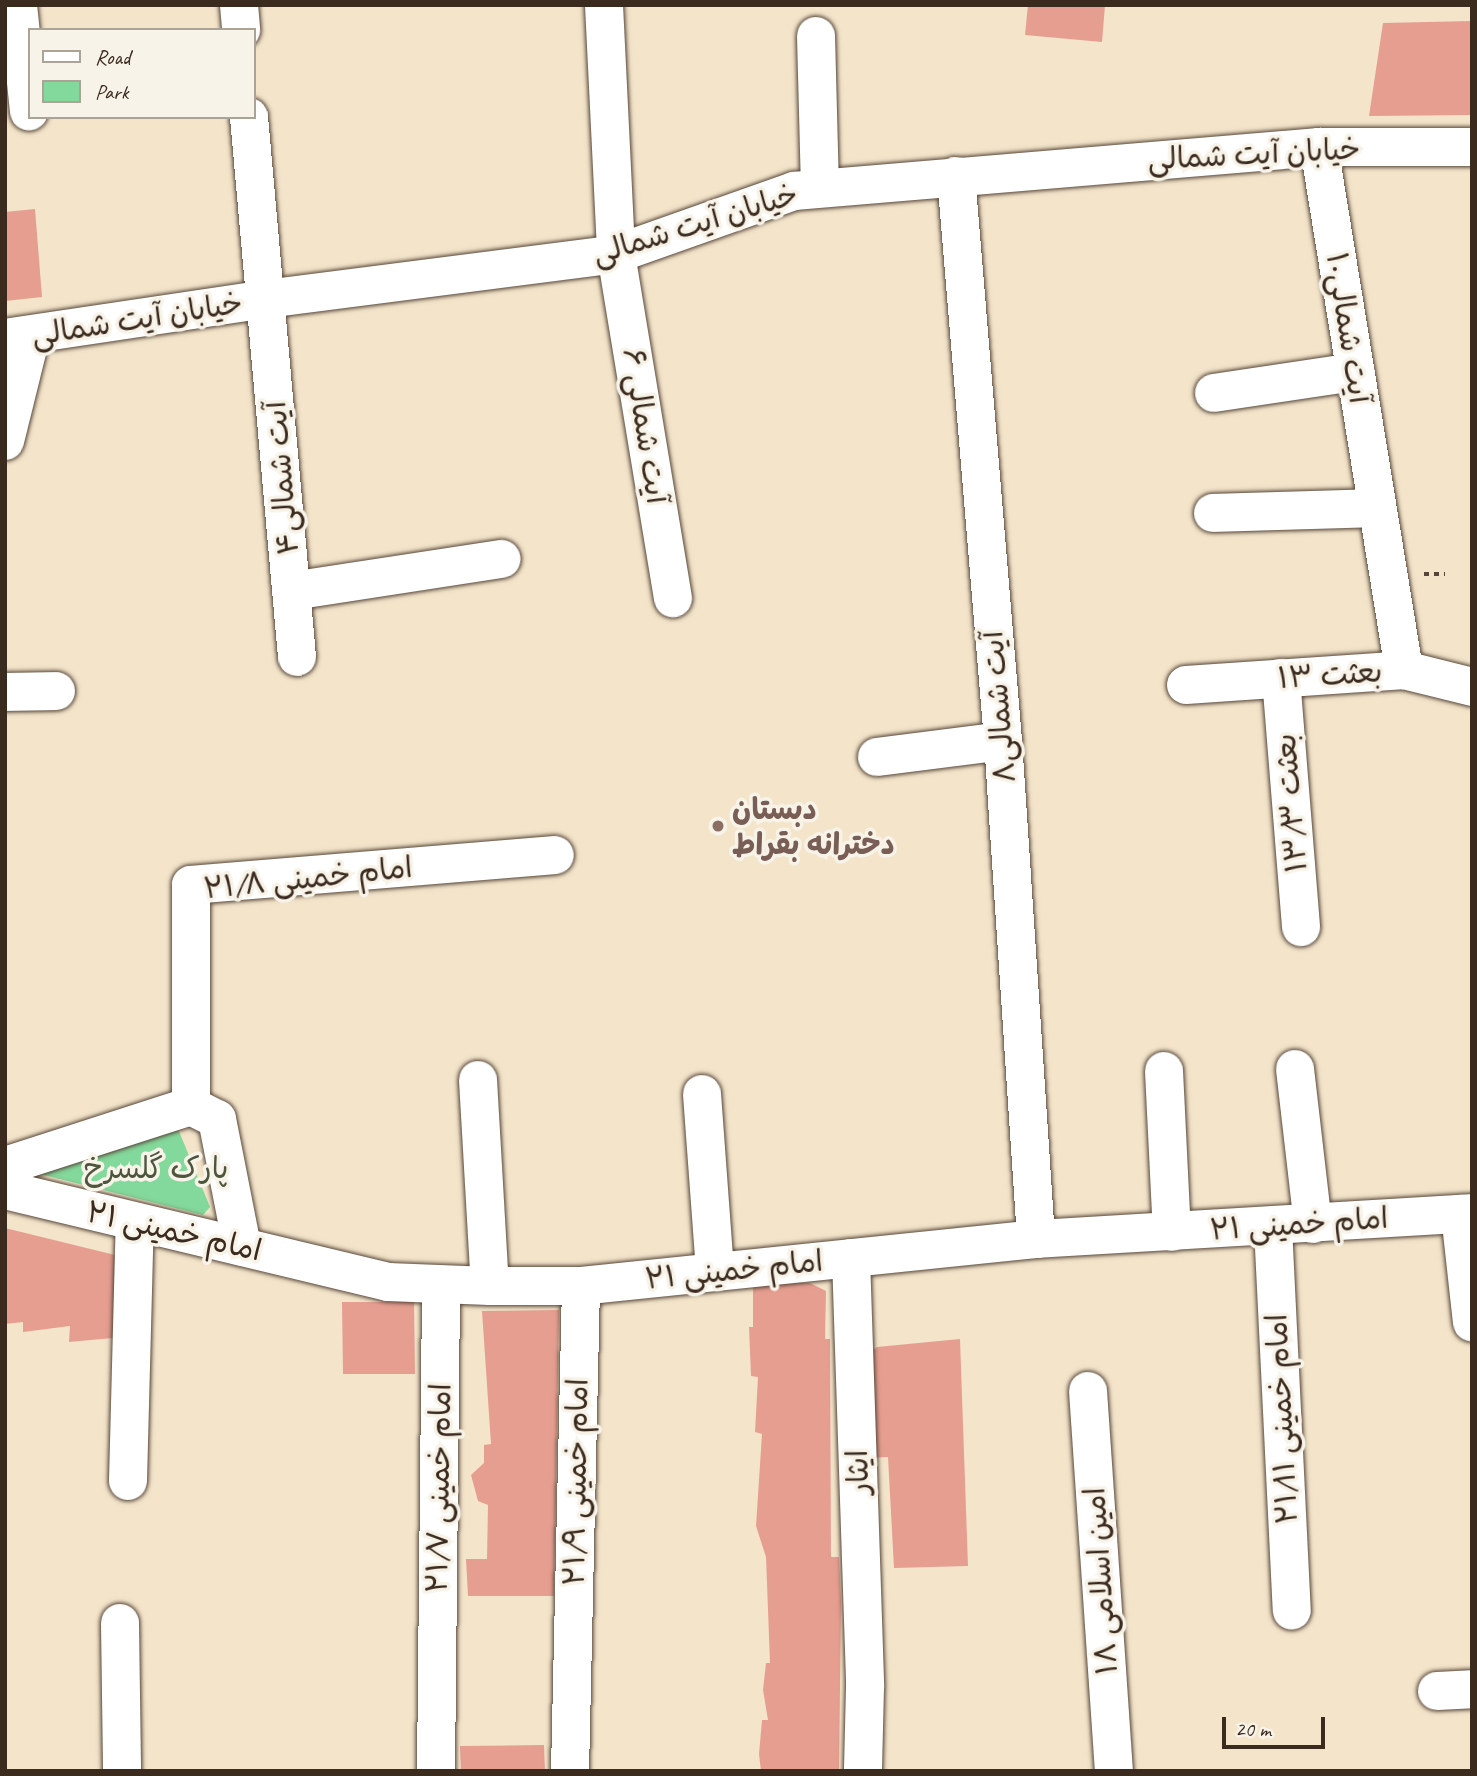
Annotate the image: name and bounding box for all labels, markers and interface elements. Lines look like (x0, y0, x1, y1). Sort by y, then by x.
legend (28, 28, 256, 119)
text: Road (95, 44, 130, 70)
text: Park (95, 79, 128, 105)
street label: خیابان آیت شمالی (1147, 130, 1361, 178)
street label: خیابان آیت شمالی (588, 176, 802, 272)
street label: آیت شمالی۱۰ (1318, 250, 1378, 406)
street label: خیابان آیت شمالی (29, 285, 245, 353)
street label: آیت شمالی ۶ (615, 346, 675, 506)
street label: آیت شمالی۴ (257, 400, 307, 556)
street label: آیت شمالی۸ (974, 629, 1024, 785)
street label: بعثت ۱۳ (1277, 653, 1383, 697)
street label: بعثت ۱۳/۳ (1267, 732, 1315, 874)
place label: دبستان دخترانه بقراط (732, 791, 895, 862)
marker: دبستان دخترانه بقراط (710, 818, 726, 834)
street label: امام خمینی ۲۱/۸ (202, 849, 414, 907)
park label: پارک گلسرخ (83, 1150, 229, 1186)
street label: امام خمینی ۲۱ (83, 1193, 265, 1269)
street label: امام خمینی ۲۱ (1209, 1200, 1389, 1248)
street label: امام خمینی ۲۱ (643, 1243, 825, 1297)
street label: امام خمینی ۲۱/۱۱ (1259, 1313, 1305, 1525)
street label: امام خمینی ۲۱/۹ (556, 1378, 596, 1586)
street label: امام خمینی ۲۱/۷ (419, 1383, 459, 1593)
street label: ایثار (839, 1449, 877, 1495)
street label: امین اسلامی ۱۸ (1076, 1486, 1126, 1676)
scale bar (1225, 1702, 1328, 1746)
text: 20 m (1235, 1716, 1271, 1742)

